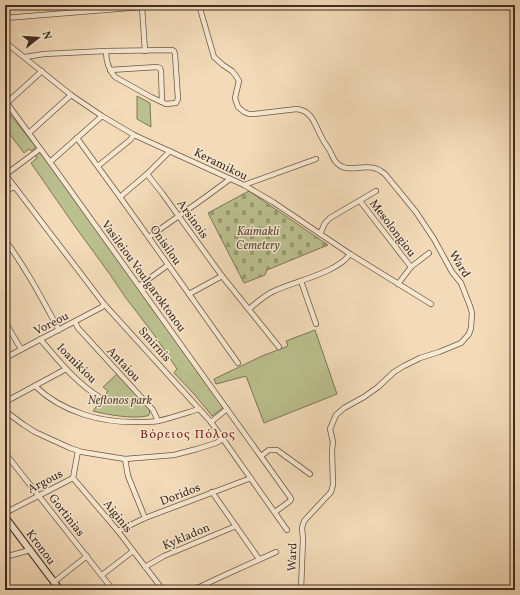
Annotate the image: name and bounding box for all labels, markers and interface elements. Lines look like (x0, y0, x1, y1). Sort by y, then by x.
north arrow (18, 18, 58, 58)
text: N (38, 29, 54, 42)
street label: Keramikou (191, 145, 250, 185)
street label: Arsinois (173, 197, 212, 242)
street label: Mesolongiou (365, 197, 419, 261)
street label: Vasileiou Voulgaroktonou (97, 217, 189, 336)
street label: Onisilou (146, 223, 185, 269)
park label: Kaimakli Cemetery (236, 224, 280, 254)
street label: Ward (445, 248, 474, 281)
street label: Voreou (31, 308, 72, 339)
street label: Smirnis (134, 324, 174, 366)
street label: Ioanikiou (53, 340, 100, 387)
street label: Antaiou (103, 344, 144, 386)
park label: Neftonos park (88, 393, 153, 409)
district label: Βόρειος Πόλος (140, 426, 236, 444)
street label: Argous (25, 466, 66, 498)
street label: Doridos (158, 480, 203, 510)
street label: Gortinias (45, 491, 88, 540)
street label: Aiginis (99, 497, 135, 536)
street label: Kykladon (160, 520, 213, 554)
street label: Kronou (22, 527, 59, 569)
street label: Ward (284, 542, 302, 572)

